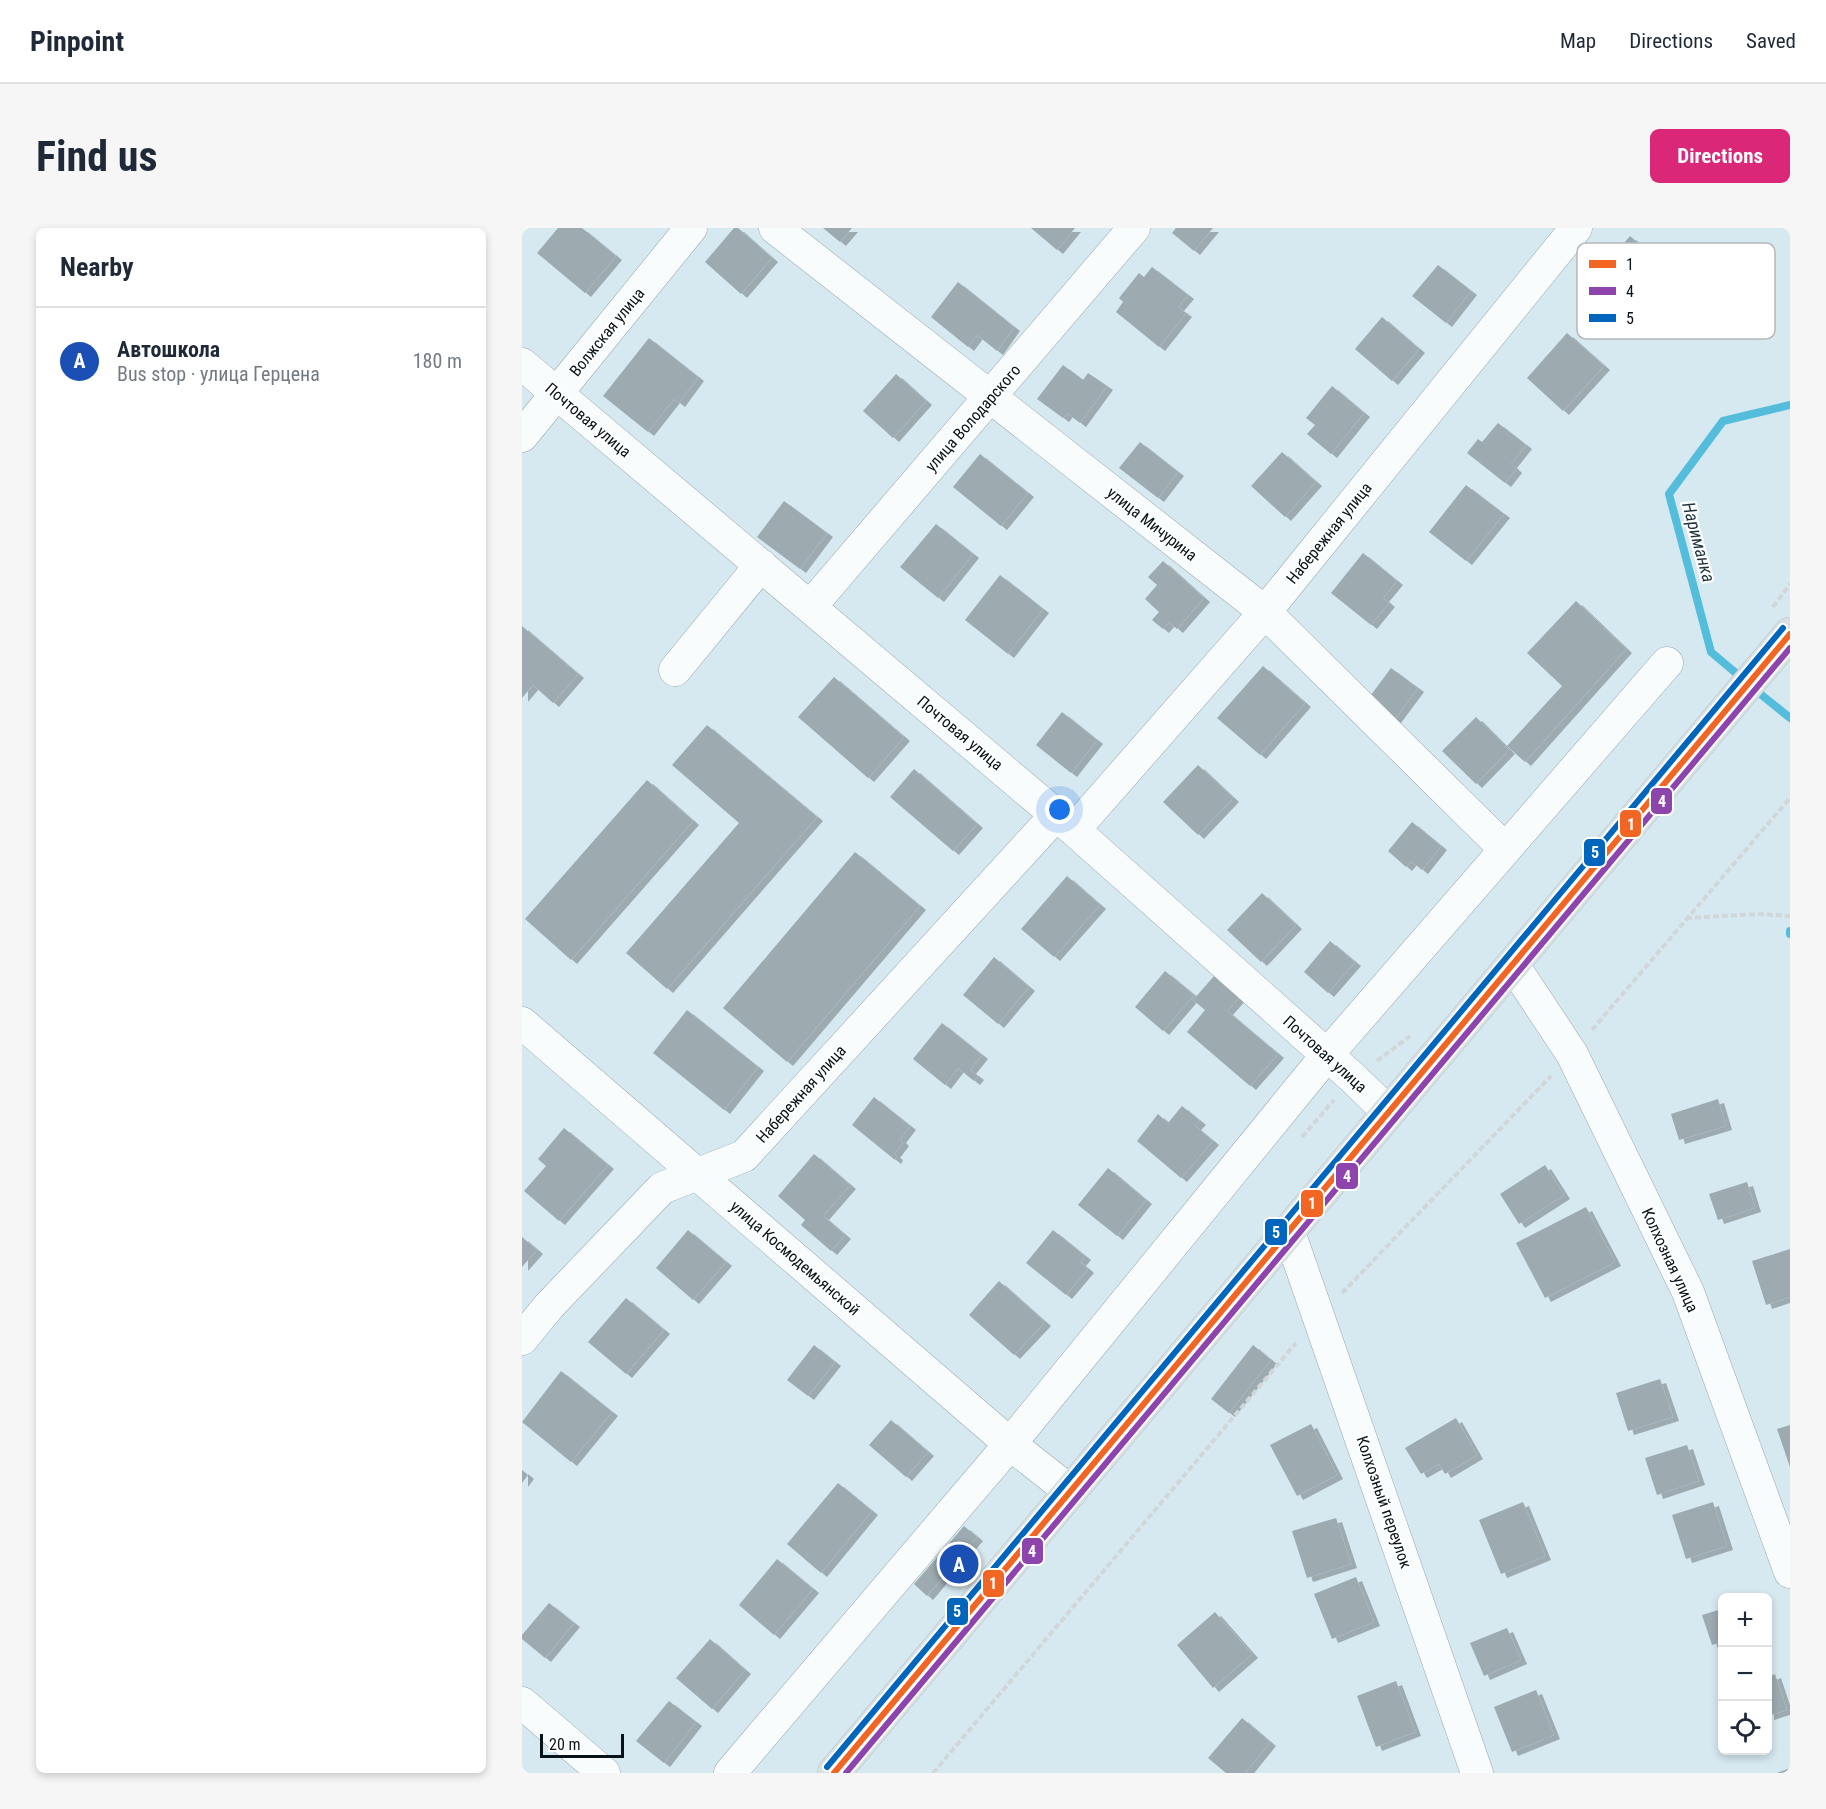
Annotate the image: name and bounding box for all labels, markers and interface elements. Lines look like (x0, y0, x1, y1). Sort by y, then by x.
text: Pinpoint (30, 25, 124, 58)
text: Map (1560, 29, 1596, 53)
text: Directions (1629, 29, 1713, 53)
text: Saved (1746, 29, 1796, 53)
button: Directions (1650, 129, 1790, 183)
text: Find us (36, 132, 157, 181)
legend (1577, 243, 1775, 339)
text: Nearby (60, 252, 134, 282)
text: 1 (1626, 255, 1634, 274)
text: 4 (1626, 282, 1634, 301)
street label: Волжская улица (566, 284, 648, 380)
text: 5 (1626, 309, 1634, 328)
text: Автошкола (117, 337, 220, 362)
text: A (74, 349, 85, 373)
text: 180 m (413, 349, 462, 373)
street label: улица Володарского (921, 361, 1025, 475)
text: Bus stop · улица Герцена (117, 362, 320, 386)
street label: Почтовая улица (541, 379, 635, 461)
street label: Набережная улица (1282, 479, 1376, 587)
street label: улица Мичурина (1103, 483, 1201, 565)
water label: Нариманка (1678, 500, 1720, 584)
street label: Почтовая улица (913, 692, 1007, 774)
line badge: 4 (1650, 787, 1673, 815)
text: 4 (1658, 792, 1666, 811)
your location (1045, 795, 1074, 824)
line badge: 1 (1619, 809, 1642, 838)
text: 1 (1627, 815, 1635, 834)
line badge: 5 (1583, 838, 1606, 867)
text: 5 (1591, 843, 1599, 862)
street label: Почтовая улица (1279, 1011, 1371, 1097)
street label: Набережная улица (752, 1041, 850, 1147)
line badge: 4 (1335, 1162, 1359, 1190)
text: 4 (1343, 1167, 1351, 1186)
line badge: 1 (1300, 1189, 1324, 1218)
text: 1 (1308, 1194, 1316, 1213)
street label: улица Космодемьянской (726, 1197, 864, 1319)
street label: Колхозная улица (1638, 1205, 1702, 1315)
line badge: 5 (1264, 1218, 1288, 1246)
text: 5 (1272, 1223, 1280, 1242)
street label: Колхозный переулок (1352, 1433, 1416, 1571)
line badge: 4 (1021, 1537, 1044, 1565)
pin: A (940, 1542, 978, 1586)
text: 4 (1028, 1542, 1036, 1561)
line badge: 1 (982, 1569, 1005, 1598)
text: 1 (989, 1574, 997, 1593)
map controls (1718, 1593, 1772, 1755)
button: + (1718, 1593, 1772, 1647)
line badge: 5 (946, 1597, 969, 1626)
text: 5 (953, 1602, 961, 1621)
button: − (1718, 1647, 1772, 1701)
button: locate (1718, 1701, 1772, 1755)
scale bar (540, 1731, 624, 1758)
text: 20 m (549, 1735, 581, 1754)

